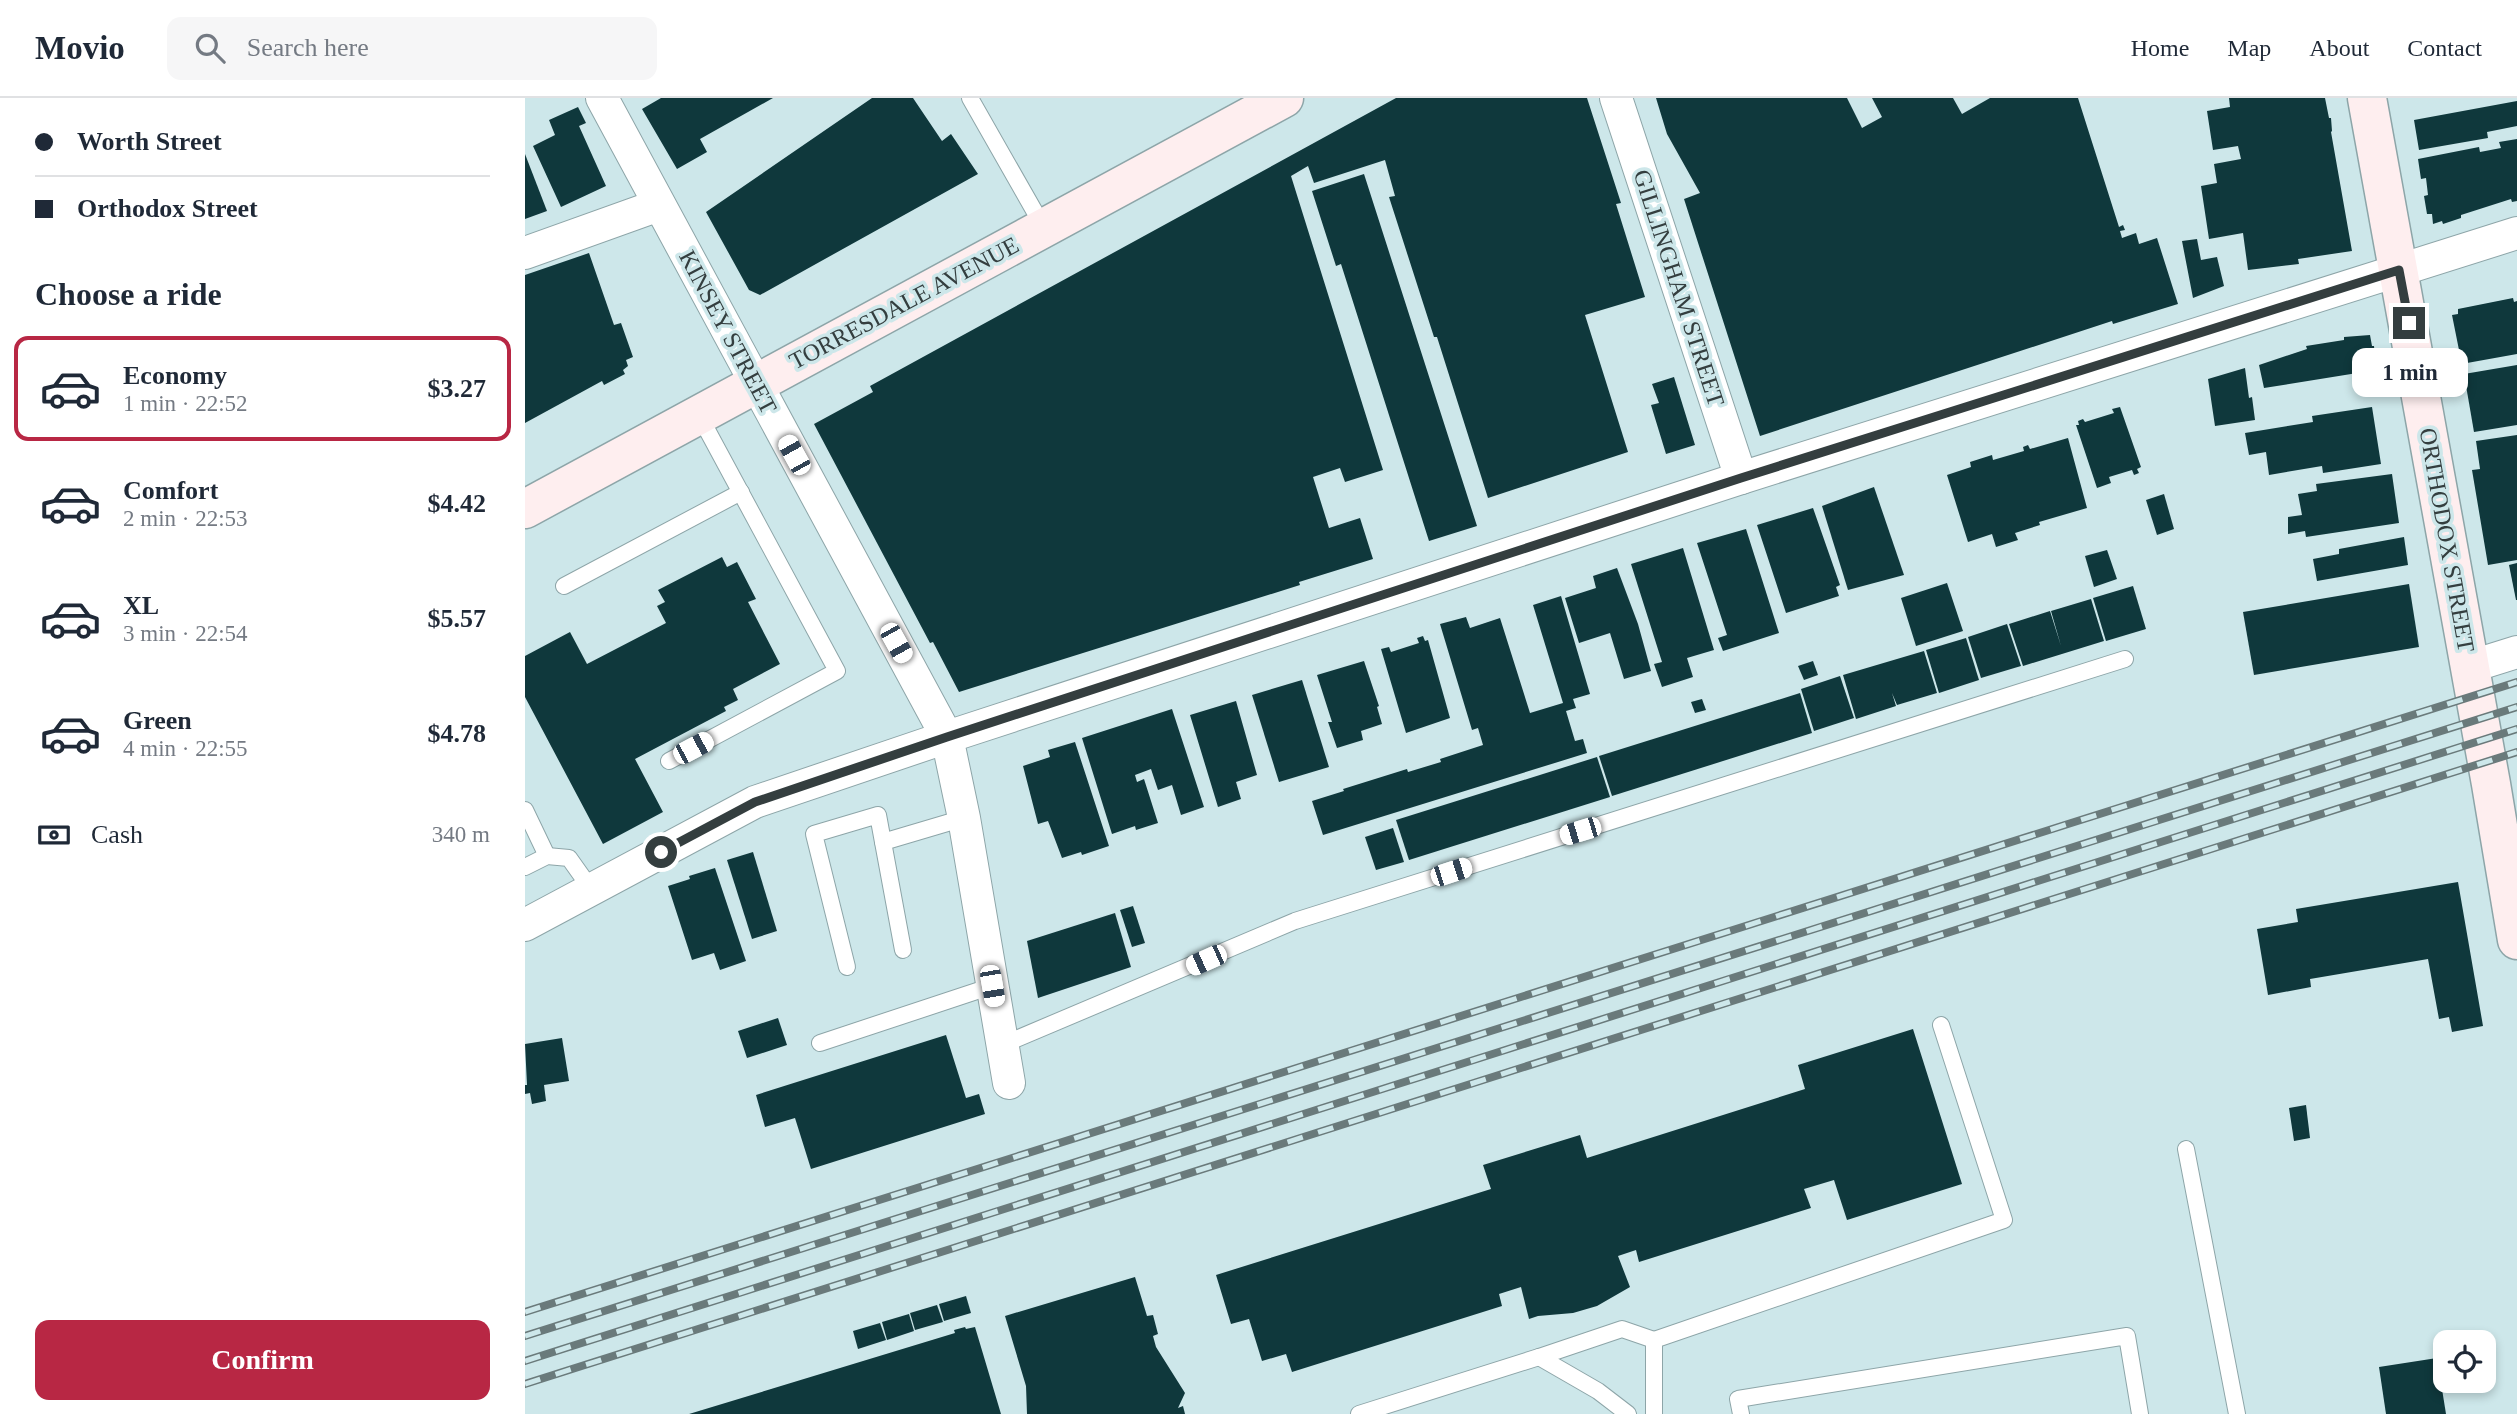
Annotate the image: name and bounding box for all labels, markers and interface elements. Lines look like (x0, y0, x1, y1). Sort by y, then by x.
search box (167, 17, 657, 80)
icon: search (191, 29, 229, 67)
text: Movio (35, 30, 125, 66)
text: Search here (247, 33, 369, 62)
text: Home (2131, 35, 2189, 61)
text: Map (2227, 35, 2271, 61)
text: About (2309, 35, 2369, 61)
text: Contact (2407, 35, 2482, 61)
text: Worth Street (77, 127, 222, 156)
street label: GILLINGHAM STREET (1628, 166, 1730, 410)
text: Orthodox Street (77, 194, 258, 223)
street label: TORRESDALE AVENUE (785, 231, 1023, 375)
street label: KINSEY STREET (674, 246, 782, 418)
text: Choose a ride (35, 276, 222, 312)
route end (2393, 307, 2425, 339)
callout: 1 min (2351, 348, 2467, 396)
icon: car (39, 357, 102, 420)
text: 1 min (2382, 360, 2438, 385)
text: Economy (123, 361, 227, 390)
text: $3.27 (428, 374, 486, 403)
text: 1 min · 22:52 (123, 391, 248, 416)
street label: ORTHODOX STREET (2414, 426, 2480, 654)
car (775, 432, 814, 478)
icon: car (39, 472, 102, 535)
text: Comfort (123, 476, 218, 505)
text: $4.42 (428, 489, 486, 518)
text: 2 min · 22:53 (123, 506, 248, 531)
icon: car (39, 587, 102, 650)
text: XL (123, 591, 159, 620)
text: $5.57 (428, 604, 486, 633)
car (877, 620, 916, 666)
text: 3 min · 22:54 (123, 621, 248, 646)
icon: car (39, 702, 102, 765)
text: Green (123, 706, 192, 735)
text: $4.78 (428, 719, 486, 748)
car (670, 729, 717, 767)
text: 4 min · 22:55 (123, 736, 248, 761)
car (1557, 815, 1604, 847)
icon: cash (35, 816, 73, 854)
text: Cash (91, 820, 143, 849)
text: 340 m (432, 822, 490, 847)
route start (645, 836, 677, 868)
car (1428, 856, 1475, 888)
car (1183, 942, 1230, 978)
car (979, 963, 1006, 1009)
button: Confirm (35, 1320, 490, 1400)
map controls (2433, 1330, 2496, 1393)
button: locate (2433, 1330, 2496, 1393)

